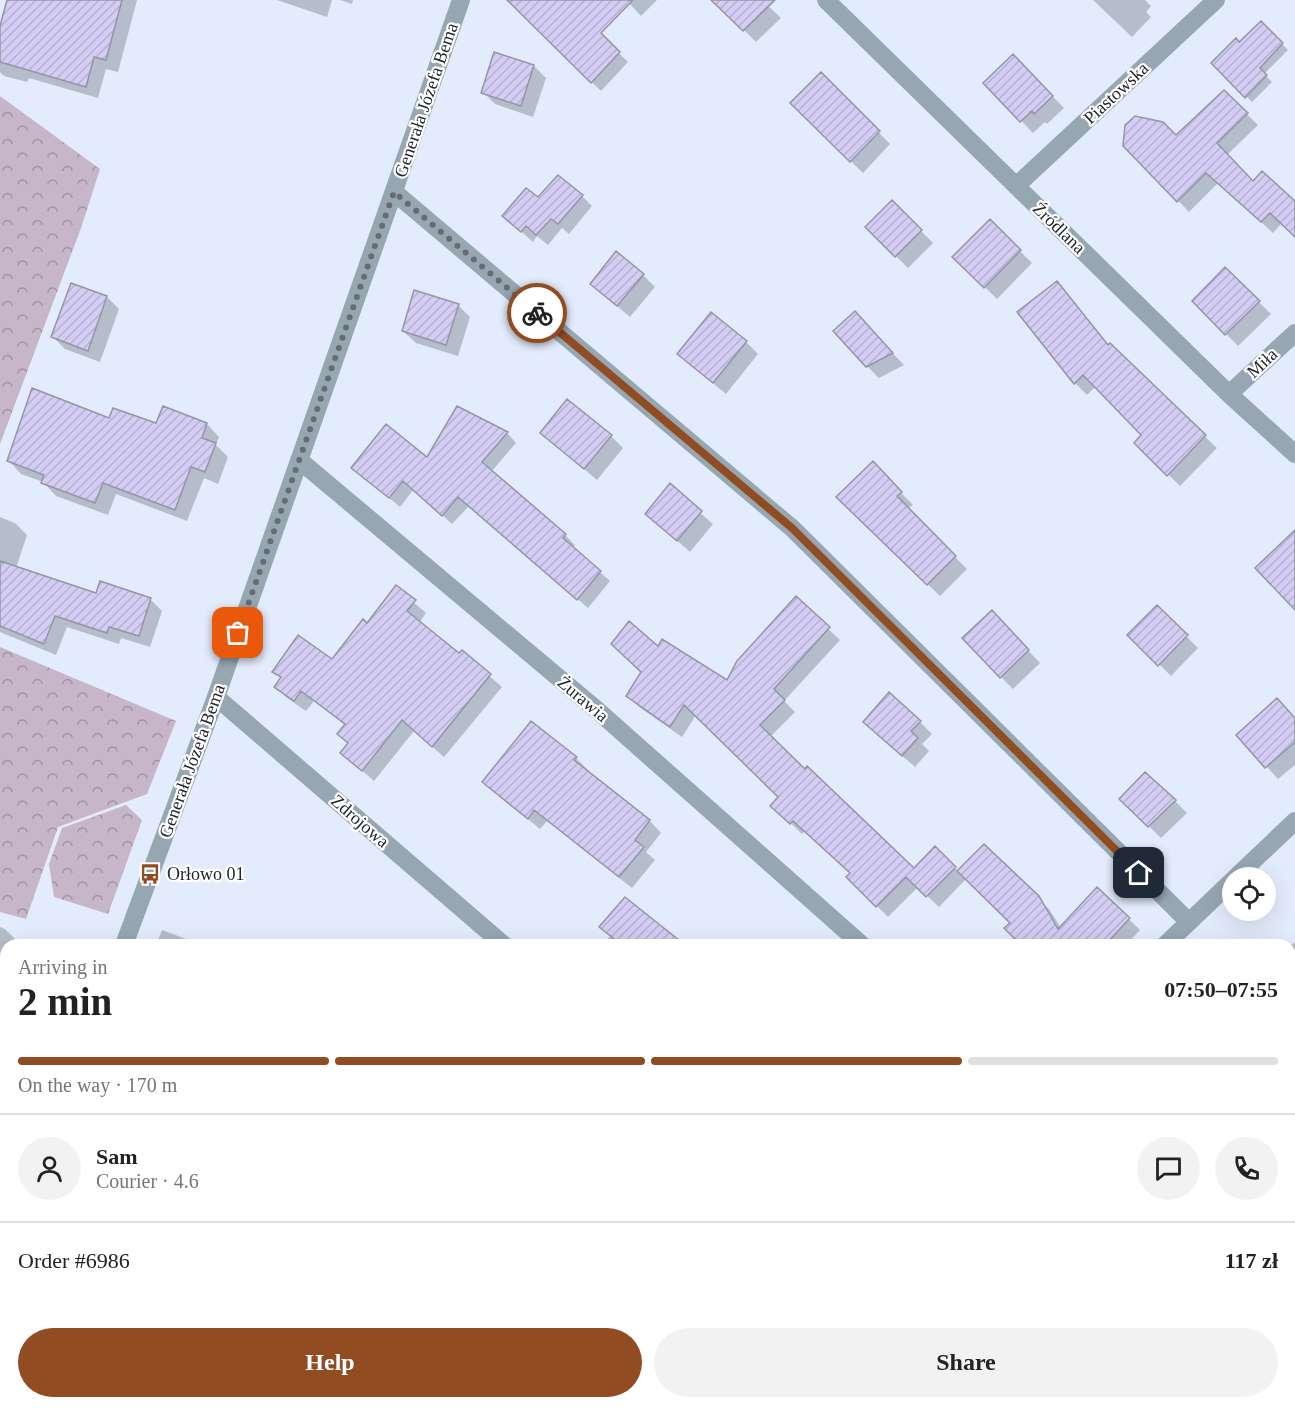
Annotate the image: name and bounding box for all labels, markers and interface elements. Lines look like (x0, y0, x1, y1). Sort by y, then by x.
street label: Generała Józefa Bema (390, 20, 462, 180)
street label: Piastowska (1080, 58, 1152, 128)
street label: Źródlana (1029, 198, 1090, 258)
courier (507, 283, 567, 343)
icon: bike (521, 297, 554, 330)
street label: Miła (1243, 344, 1281, 382)
pin (212, 607, 263, 658)
icon: bag (221, 616, 254, 649)
street label: Żurawia (554, 672, 612, 726)
street label: Generała Józefa Bema (155, 682, 229, 840)
street label: Zdrojowa (327, 790, 393, 852)
pin (1113, 847, 1164, 898)
icon: home (1122, 856, 1155, 889)
bus stop icon: Orłowo 01 (138, 862, 162, 886)
place label: Orłowo 01 (167, 864, 245, 884)
map controls (1222, 867, 1276, 921)
button: locate (1222, 867, 1276, 921)
text: Arriving in (18, 956, 107, 978)
text: 07:50–07:55 (1164, 977, 1278, 1002)
text: 2 min (18, 980, 112, 1023)
text: On the way · 170 m (18, 1074, 177, 1096)
button: person (18, 1137, 81, 1200)
button: chat (1137, 1137, 1200, 1200)
button: phone (1215, 1137, 1278, 1200)
text: Sam (96, 1144, 138, 1169)
text: Courier · 4.6 (96, 1170, 199, 1192)
text: Order #6986 (18, 1248, 130, 1273)
text: 117 zł (1225, 1248, 1278, 1273)
button: Help (18, 1328, 642, 1397)
button: Share (654, 1328, 1278, 1397)

